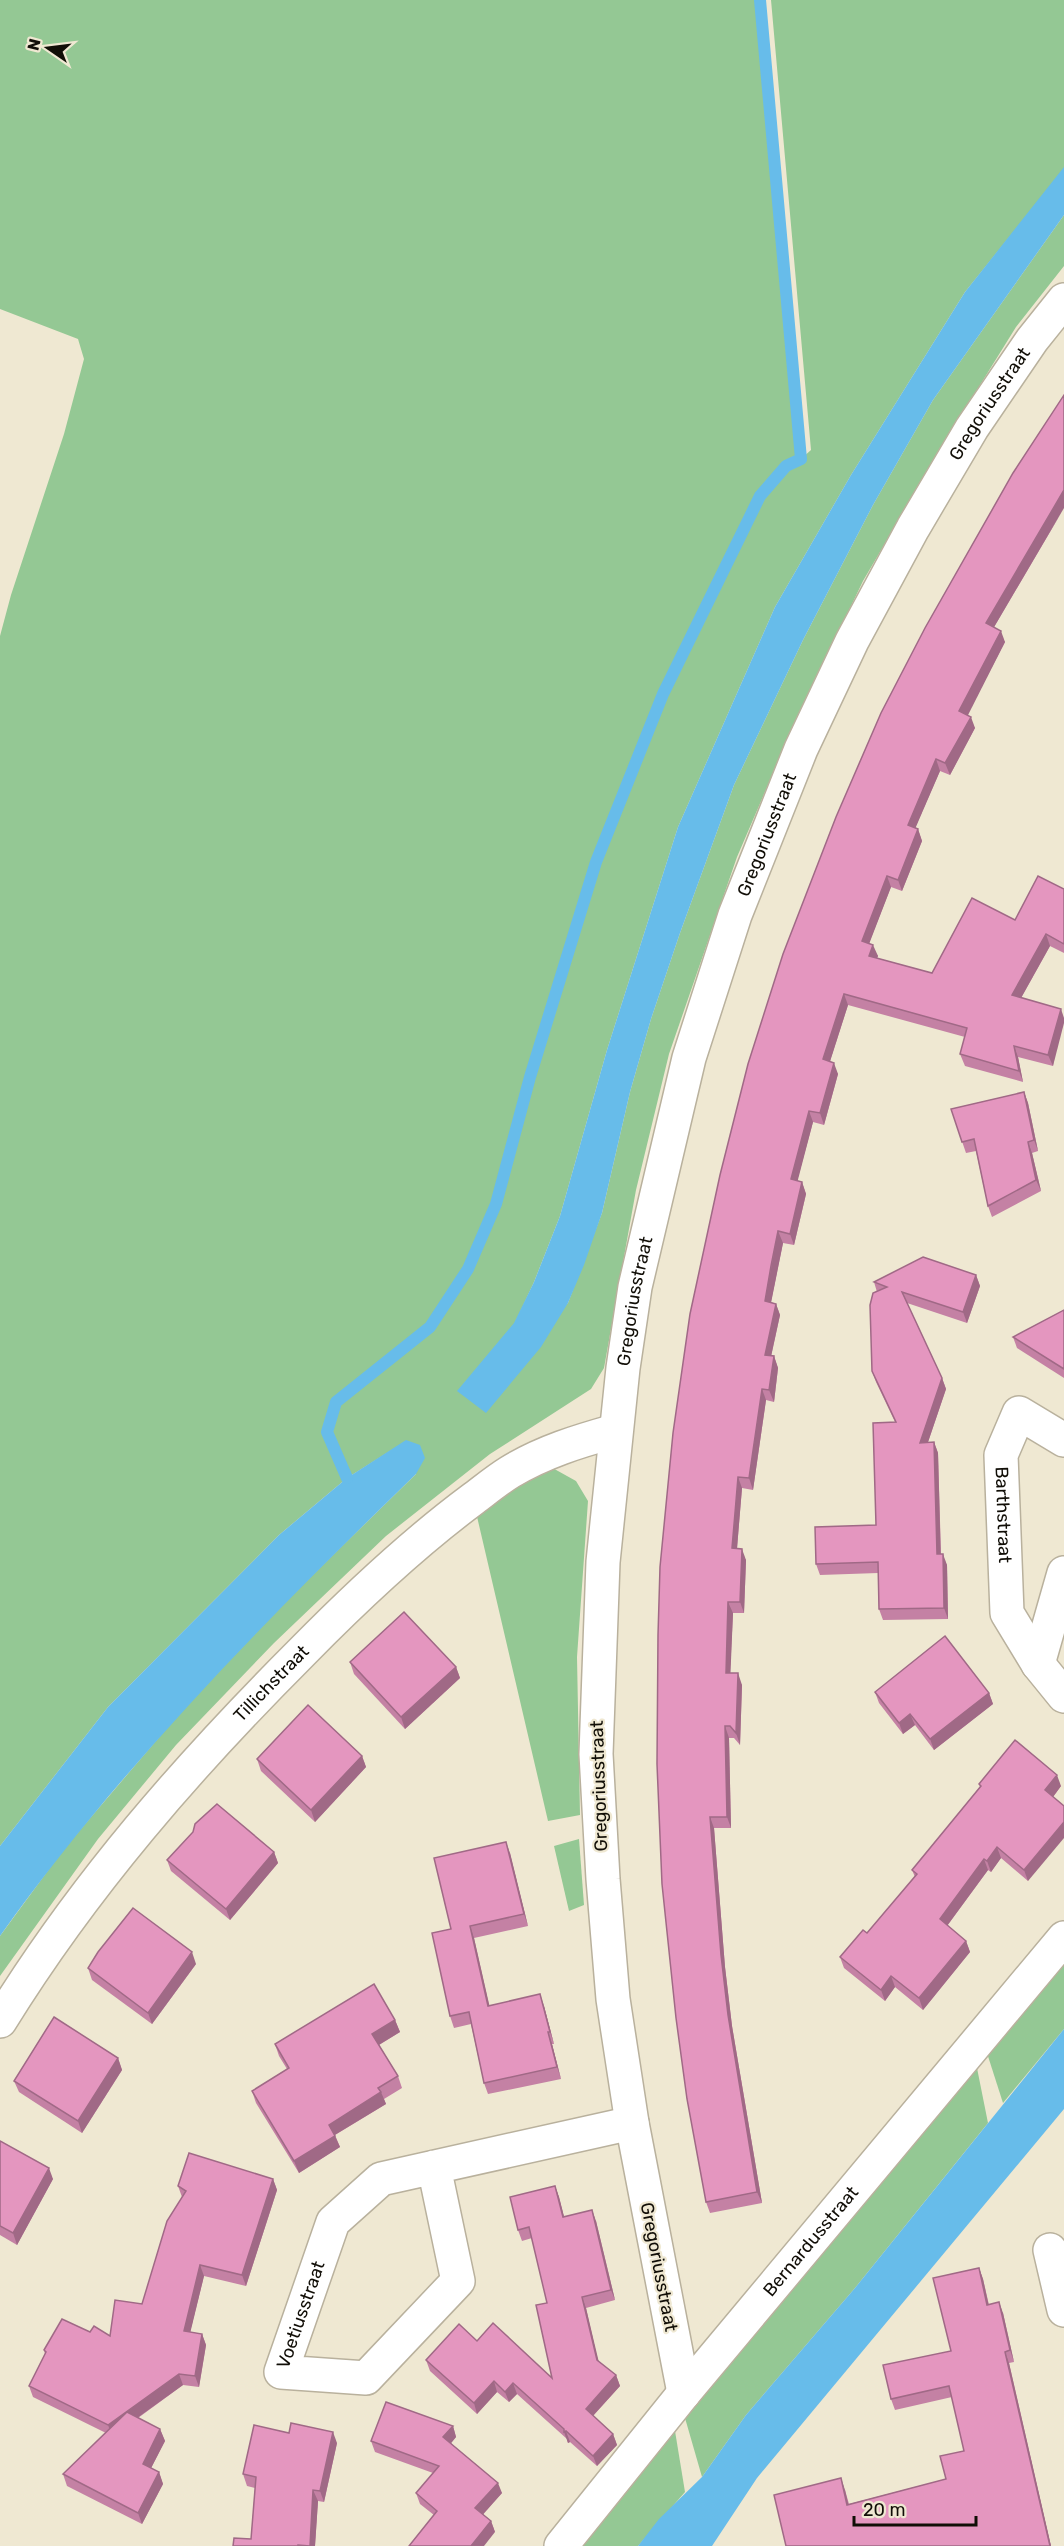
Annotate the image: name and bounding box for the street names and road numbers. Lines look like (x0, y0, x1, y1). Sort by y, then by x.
street label: Gregoriusstraat (944, 343, 1035, 464)
street label: Gregoriusstraat (732, 770, 801, 900)
street label: Gregoriusstraat (612, 1234, 658, 1367)
street label: Barthstraat (990, 1466, 1016, 1563)
street label: Tillichstraat (229, 1640, 314, 1726)
street label: Gregoriusstraat (586, 1720, 612, 1852)
street label: Bernardusstraat (758, 2182, 863, 2301)
street label: Gregoriusstraat (636, 2201, 682, 2333)
street label: Voetiusstraat (272, 2258, 330, 2371)

